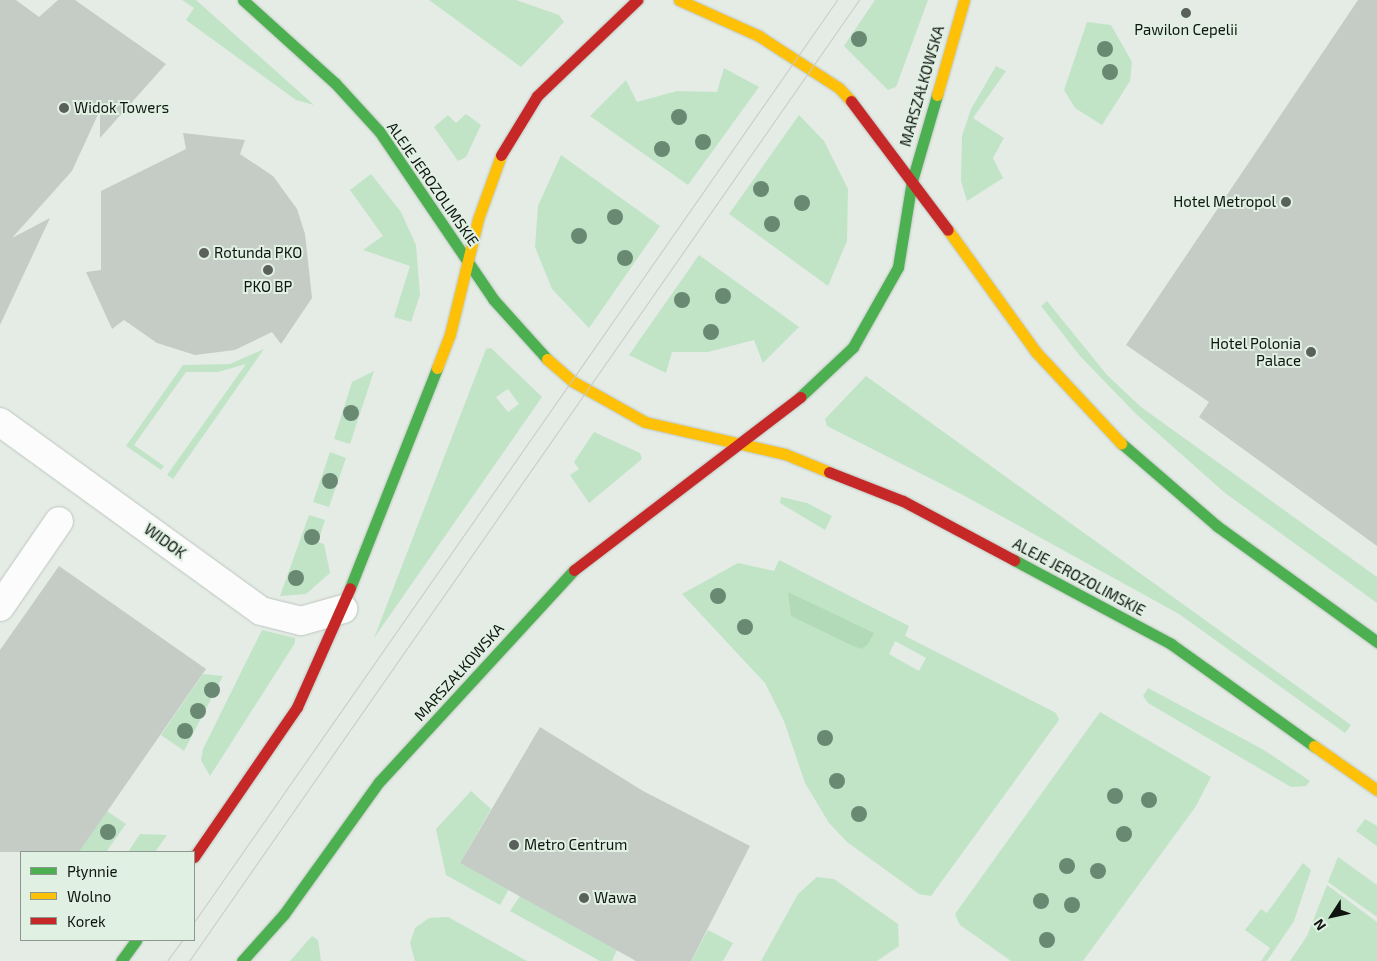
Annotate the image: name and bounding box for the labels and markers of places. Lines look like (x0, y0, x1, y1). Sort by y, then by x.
marker: Pawilon Cepelii (1180, 7, 1192, 19)
place label: Pawilon Cepelii (1134, 21, 1238, 39)
place label: Widok Towers (74, 99, 170, 117)
marker: Widok Towers (58, 102, 70, 114)
place label: Hotel Metropol (1173, 193, 1276, 211)
marker: Hotel Metropol (1280, 196, 1292, 208)
place label: Rotunda PKO (214, 244, 302, 262)
marker: Rotunda PKO (198, 247, 210, 259)
marker: PKO BP (262, 264, 274, 276)
place label: PKO BP (244, 278, 292, 296)
place label: Hotel Polonia Palace (1210, 334, 1301, 369)
marker: Hotel Polonia Palace (1305, 346, 1317, 358)
place label: Metro Centrum (524, 836, 627, 854)
marker: Metro Centrum (508, 839, 520, 851)
place label: Wawa (594, 889, 637, 907)
marker: Wawa (578, 892, 590, 904)

